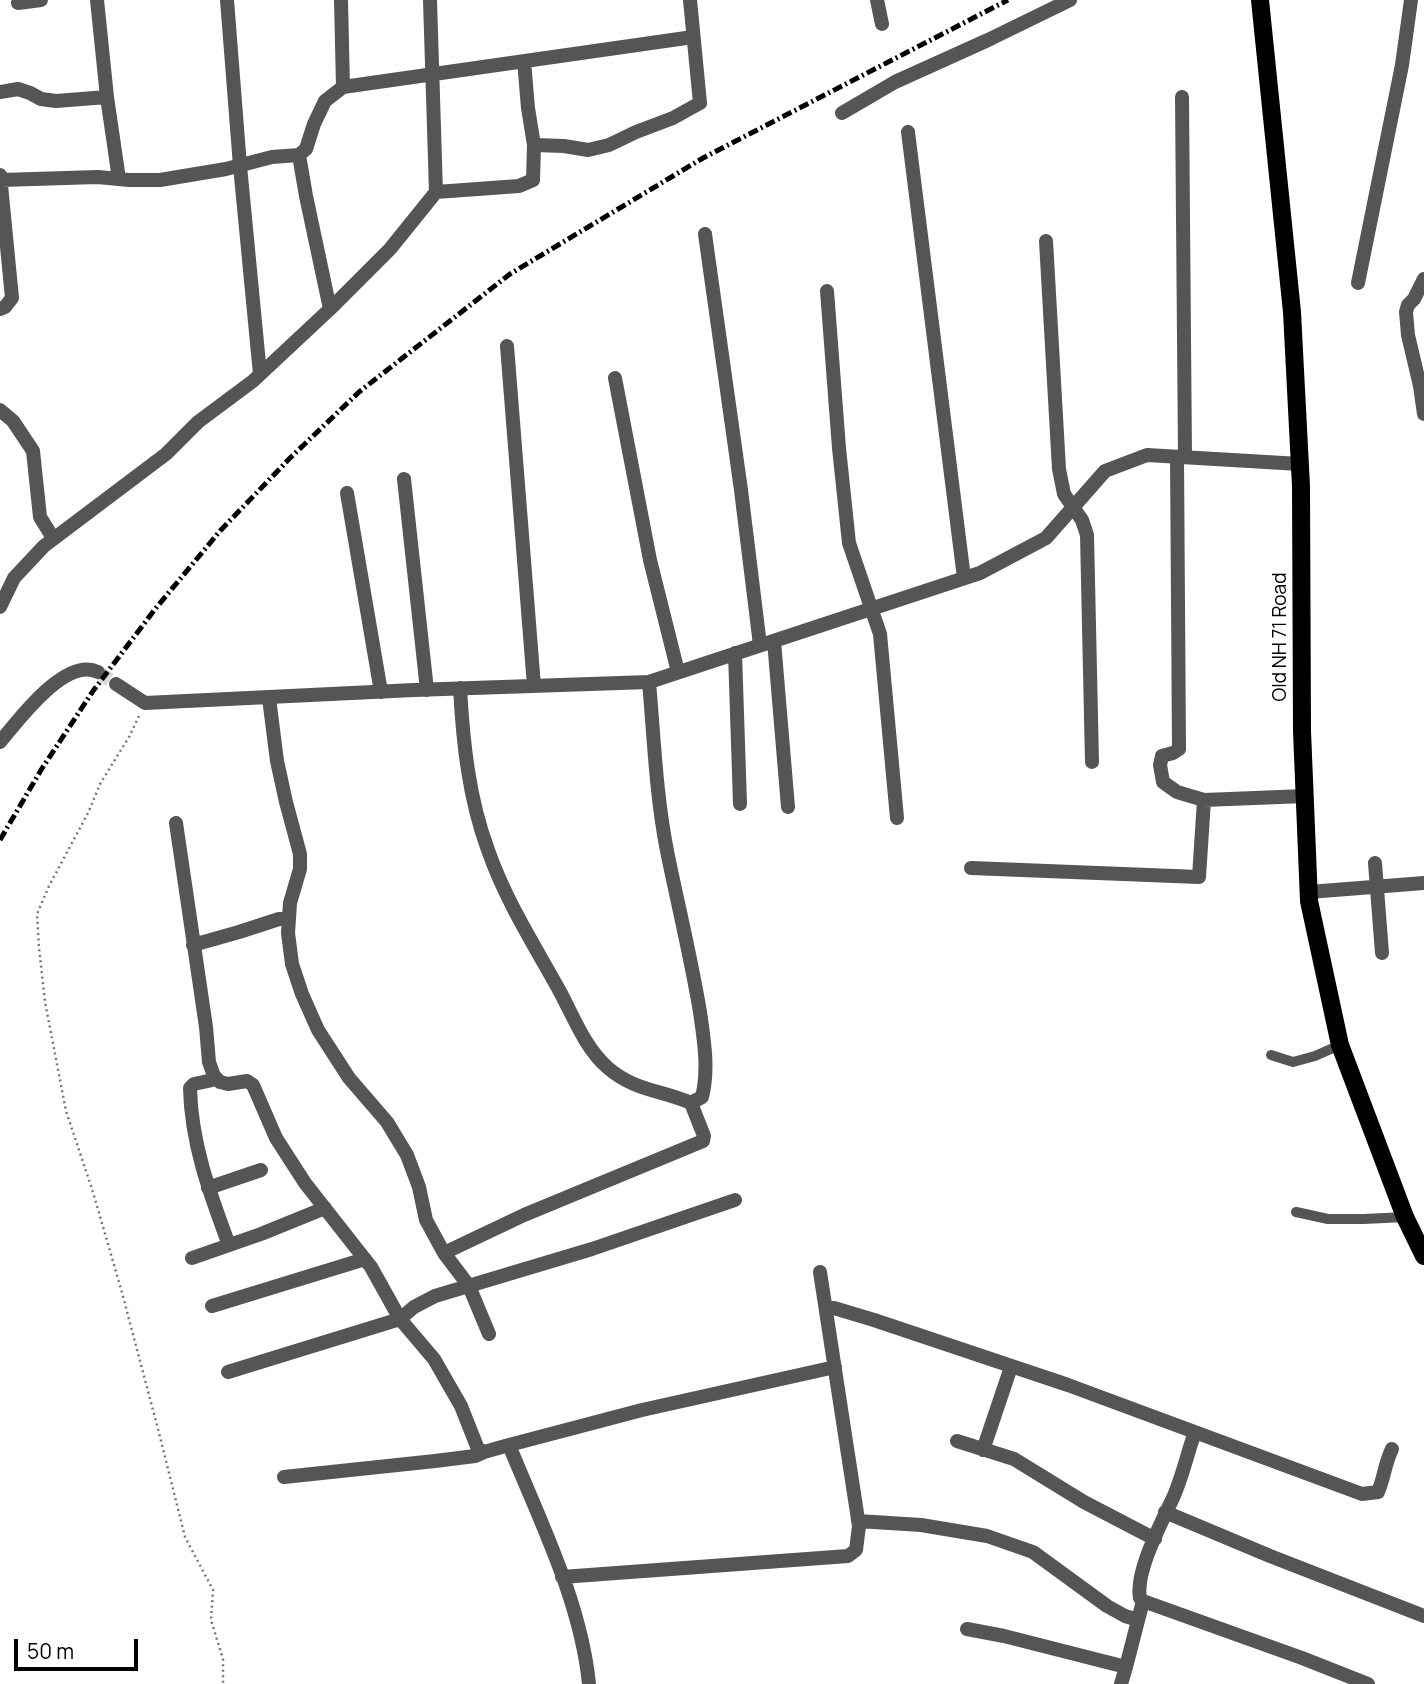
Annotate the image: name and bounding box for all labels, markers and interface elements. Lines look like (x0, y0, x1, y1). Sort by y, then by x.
street label: Old NH 71 Road (1270, 573, 1292, 701)
scale bar (18, 1624, 142, 1668)
text: 50 m (27, 1637, 74, 1665)

